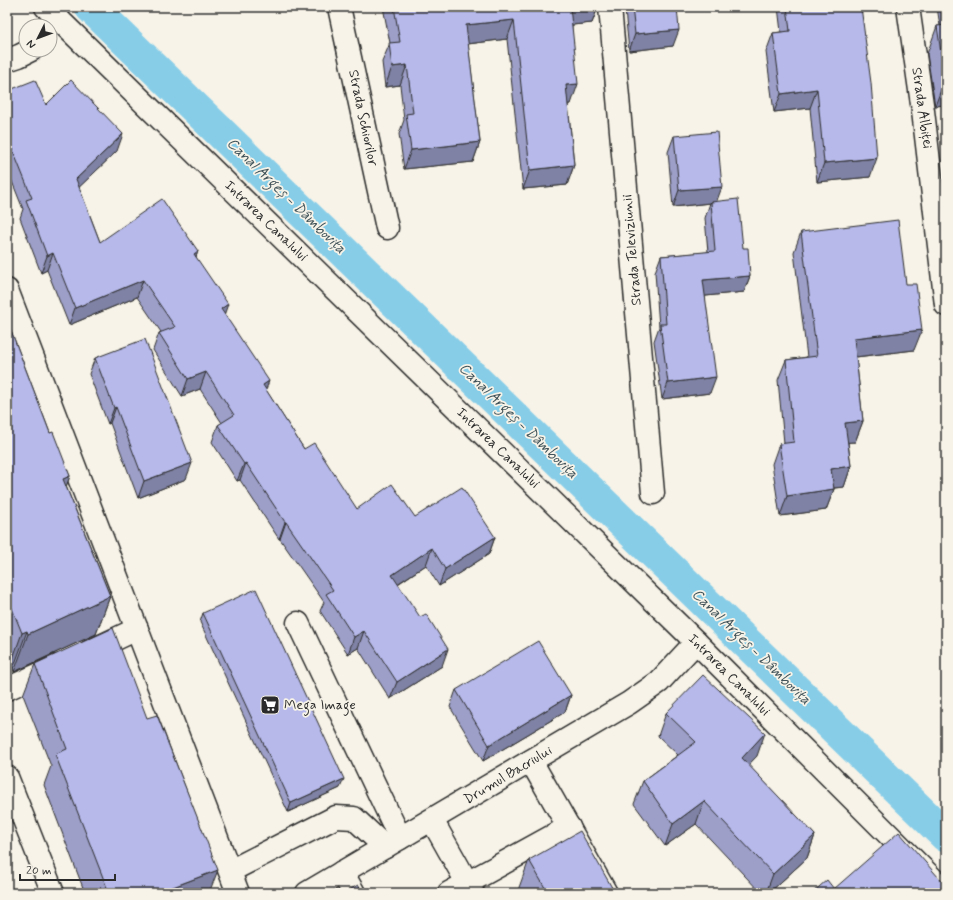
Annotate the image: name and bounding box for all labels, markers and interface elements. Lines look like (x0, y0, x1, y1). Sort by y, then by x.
north arrow (18, 18, 58, 58)
text: N (24, 37, 39, 51)
street label: Strada Albiței (907, 66, 937, 150)
street label: Strada Schiorilor (344, 68, 382, 168)
water label: Canal Argeș - Dâmbovița (221, 134, 350, 260)
street label: Intrarea Canalului (220, 177, 312, 265)
street label: Strada Televiziunii (618, 194, 646, 306)
water label: Canal Argeș - Dâmbovița (453, 359, 582, 485)
street label: Intrarea Canalului (452, 404, 544, 492)
water label: Canal Argeș - Dâmbovița (686, 585, 815, 711)
street label: Intrarea Canalului (684, 630, 774, 720)
supermarket icon: Mega Image (259, 694, 281, 716)
place label: Mega Image (284, 696, 356, 716)
street label: Drumul Bacriului (461, 742, 555, 808)
scale bar (20, 856, 115, 882)
text: 20 m (26, 863, 52, 879)

